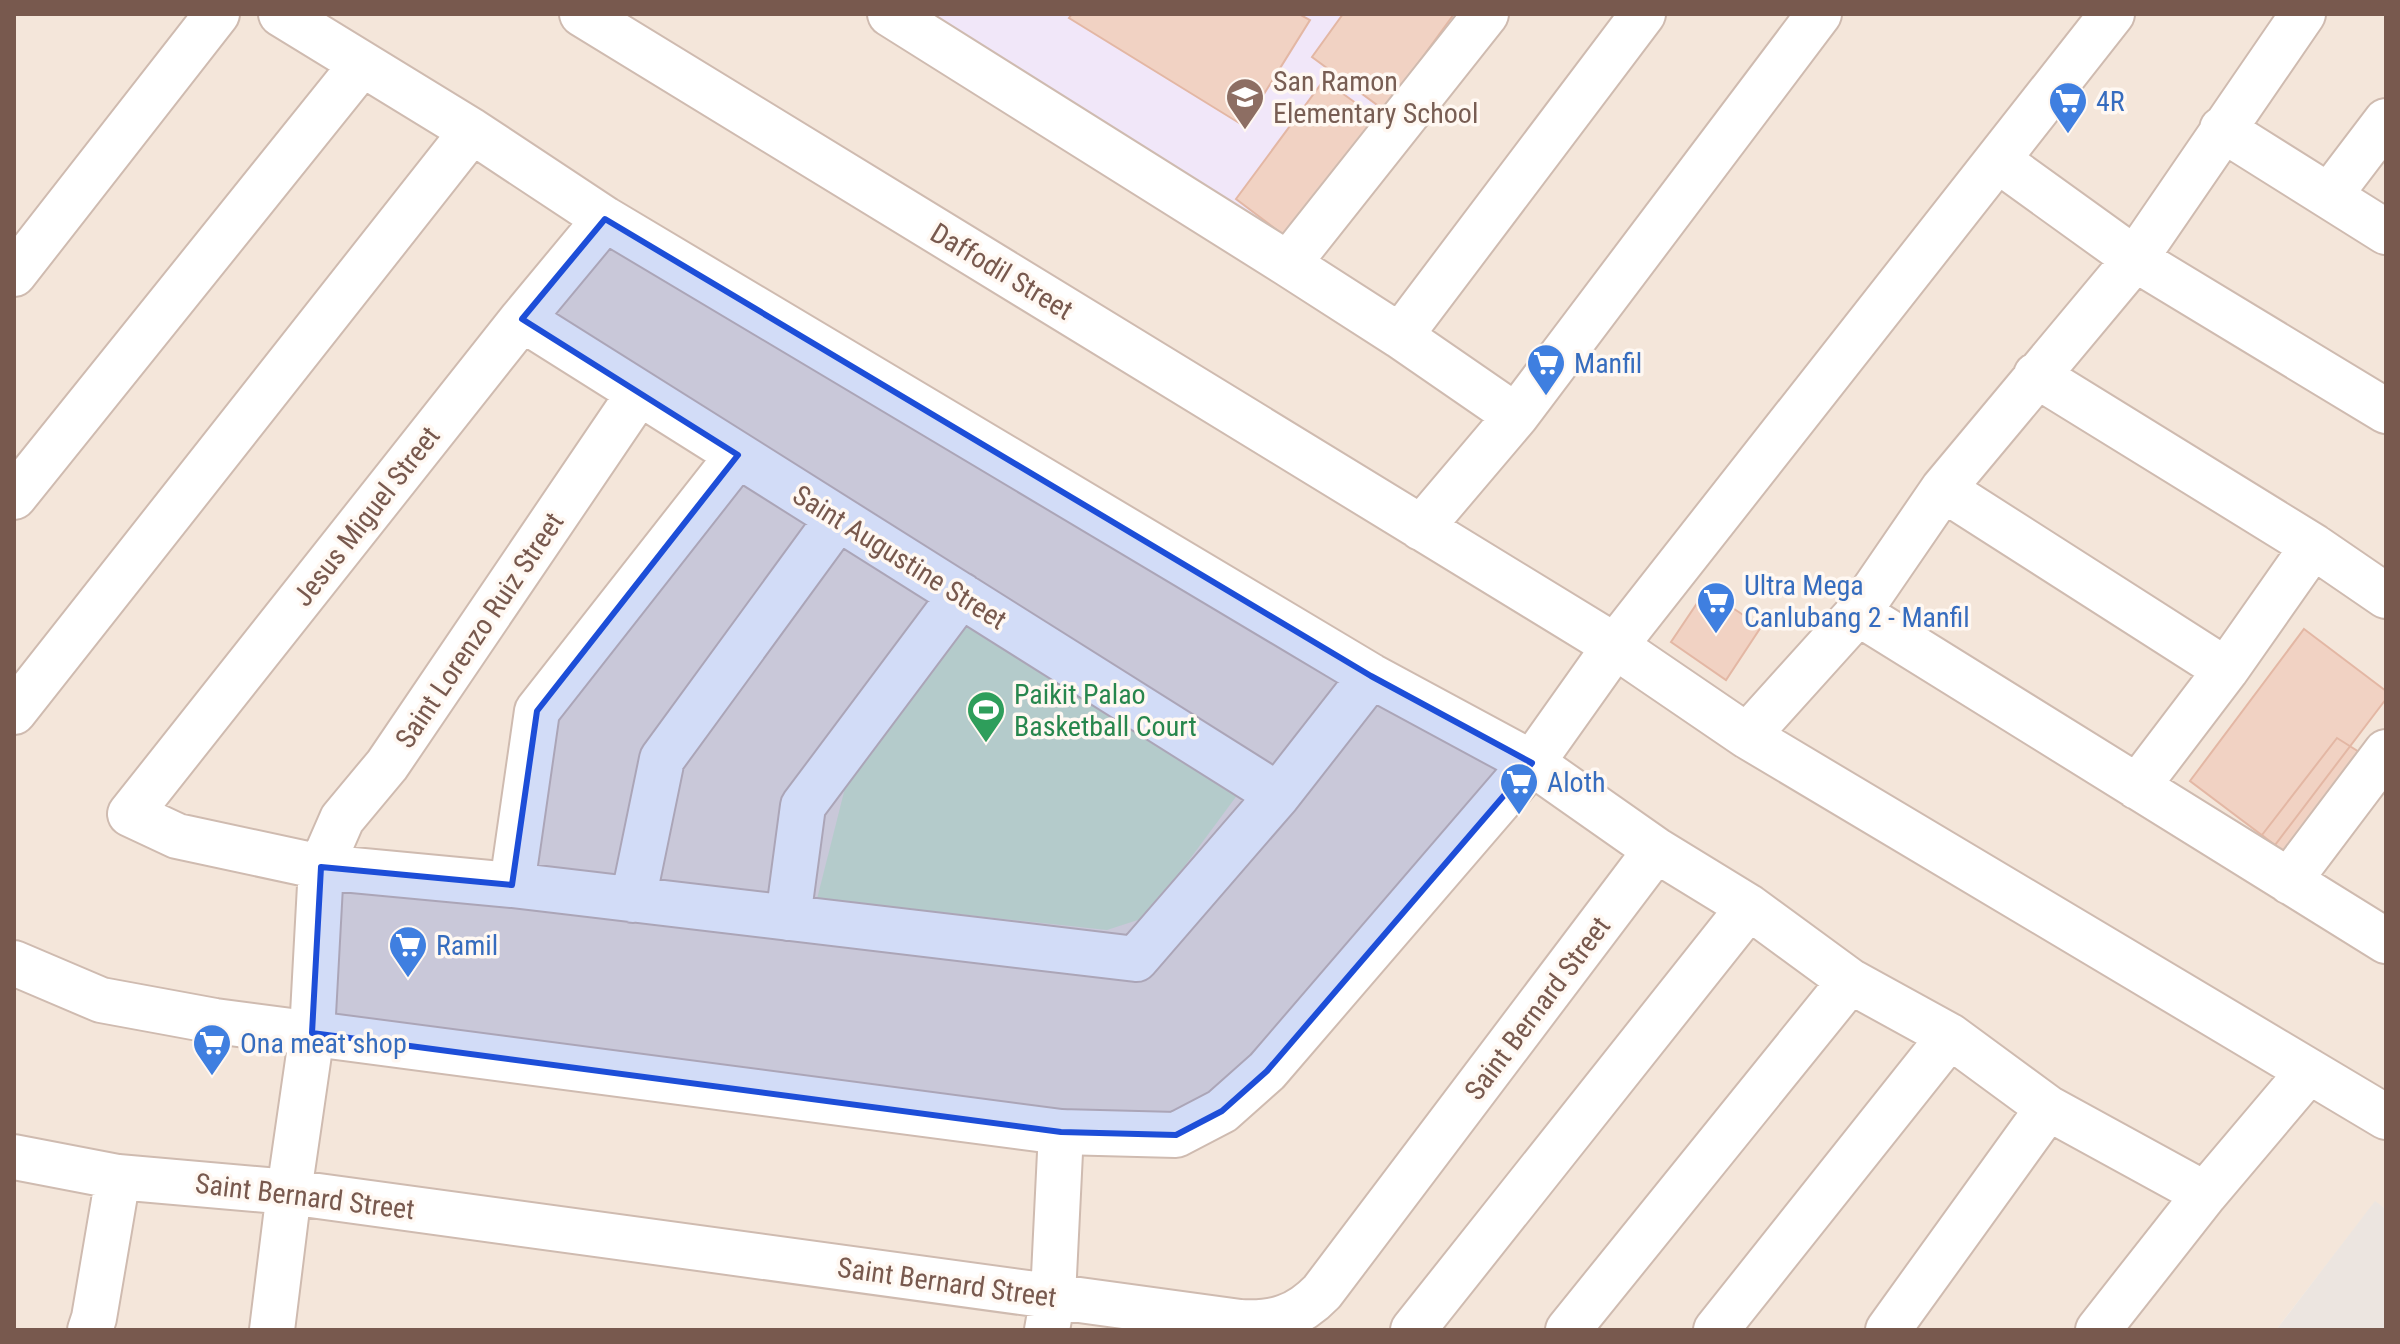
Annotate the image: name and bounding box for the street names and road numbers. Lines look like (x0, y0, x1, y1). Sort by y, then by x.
street label: Daffodil Street (925, 216, 1079, 327)
street label: Jesus Miguel Street (286, 420, 447, 613)
street label: Saint Augustine Street (787, 478, 1013, 637)
street label: Saint Lorenzo Ruiz Street (388, 506, 570, 754)
street label: Saint Bernard Street (1458, 910, 1617, 1106)
street label: Saint Bernard Street (193, 1167, 417, 1226)
street label: Saint Bernard Street (835, 1251, 1059, 1314)

